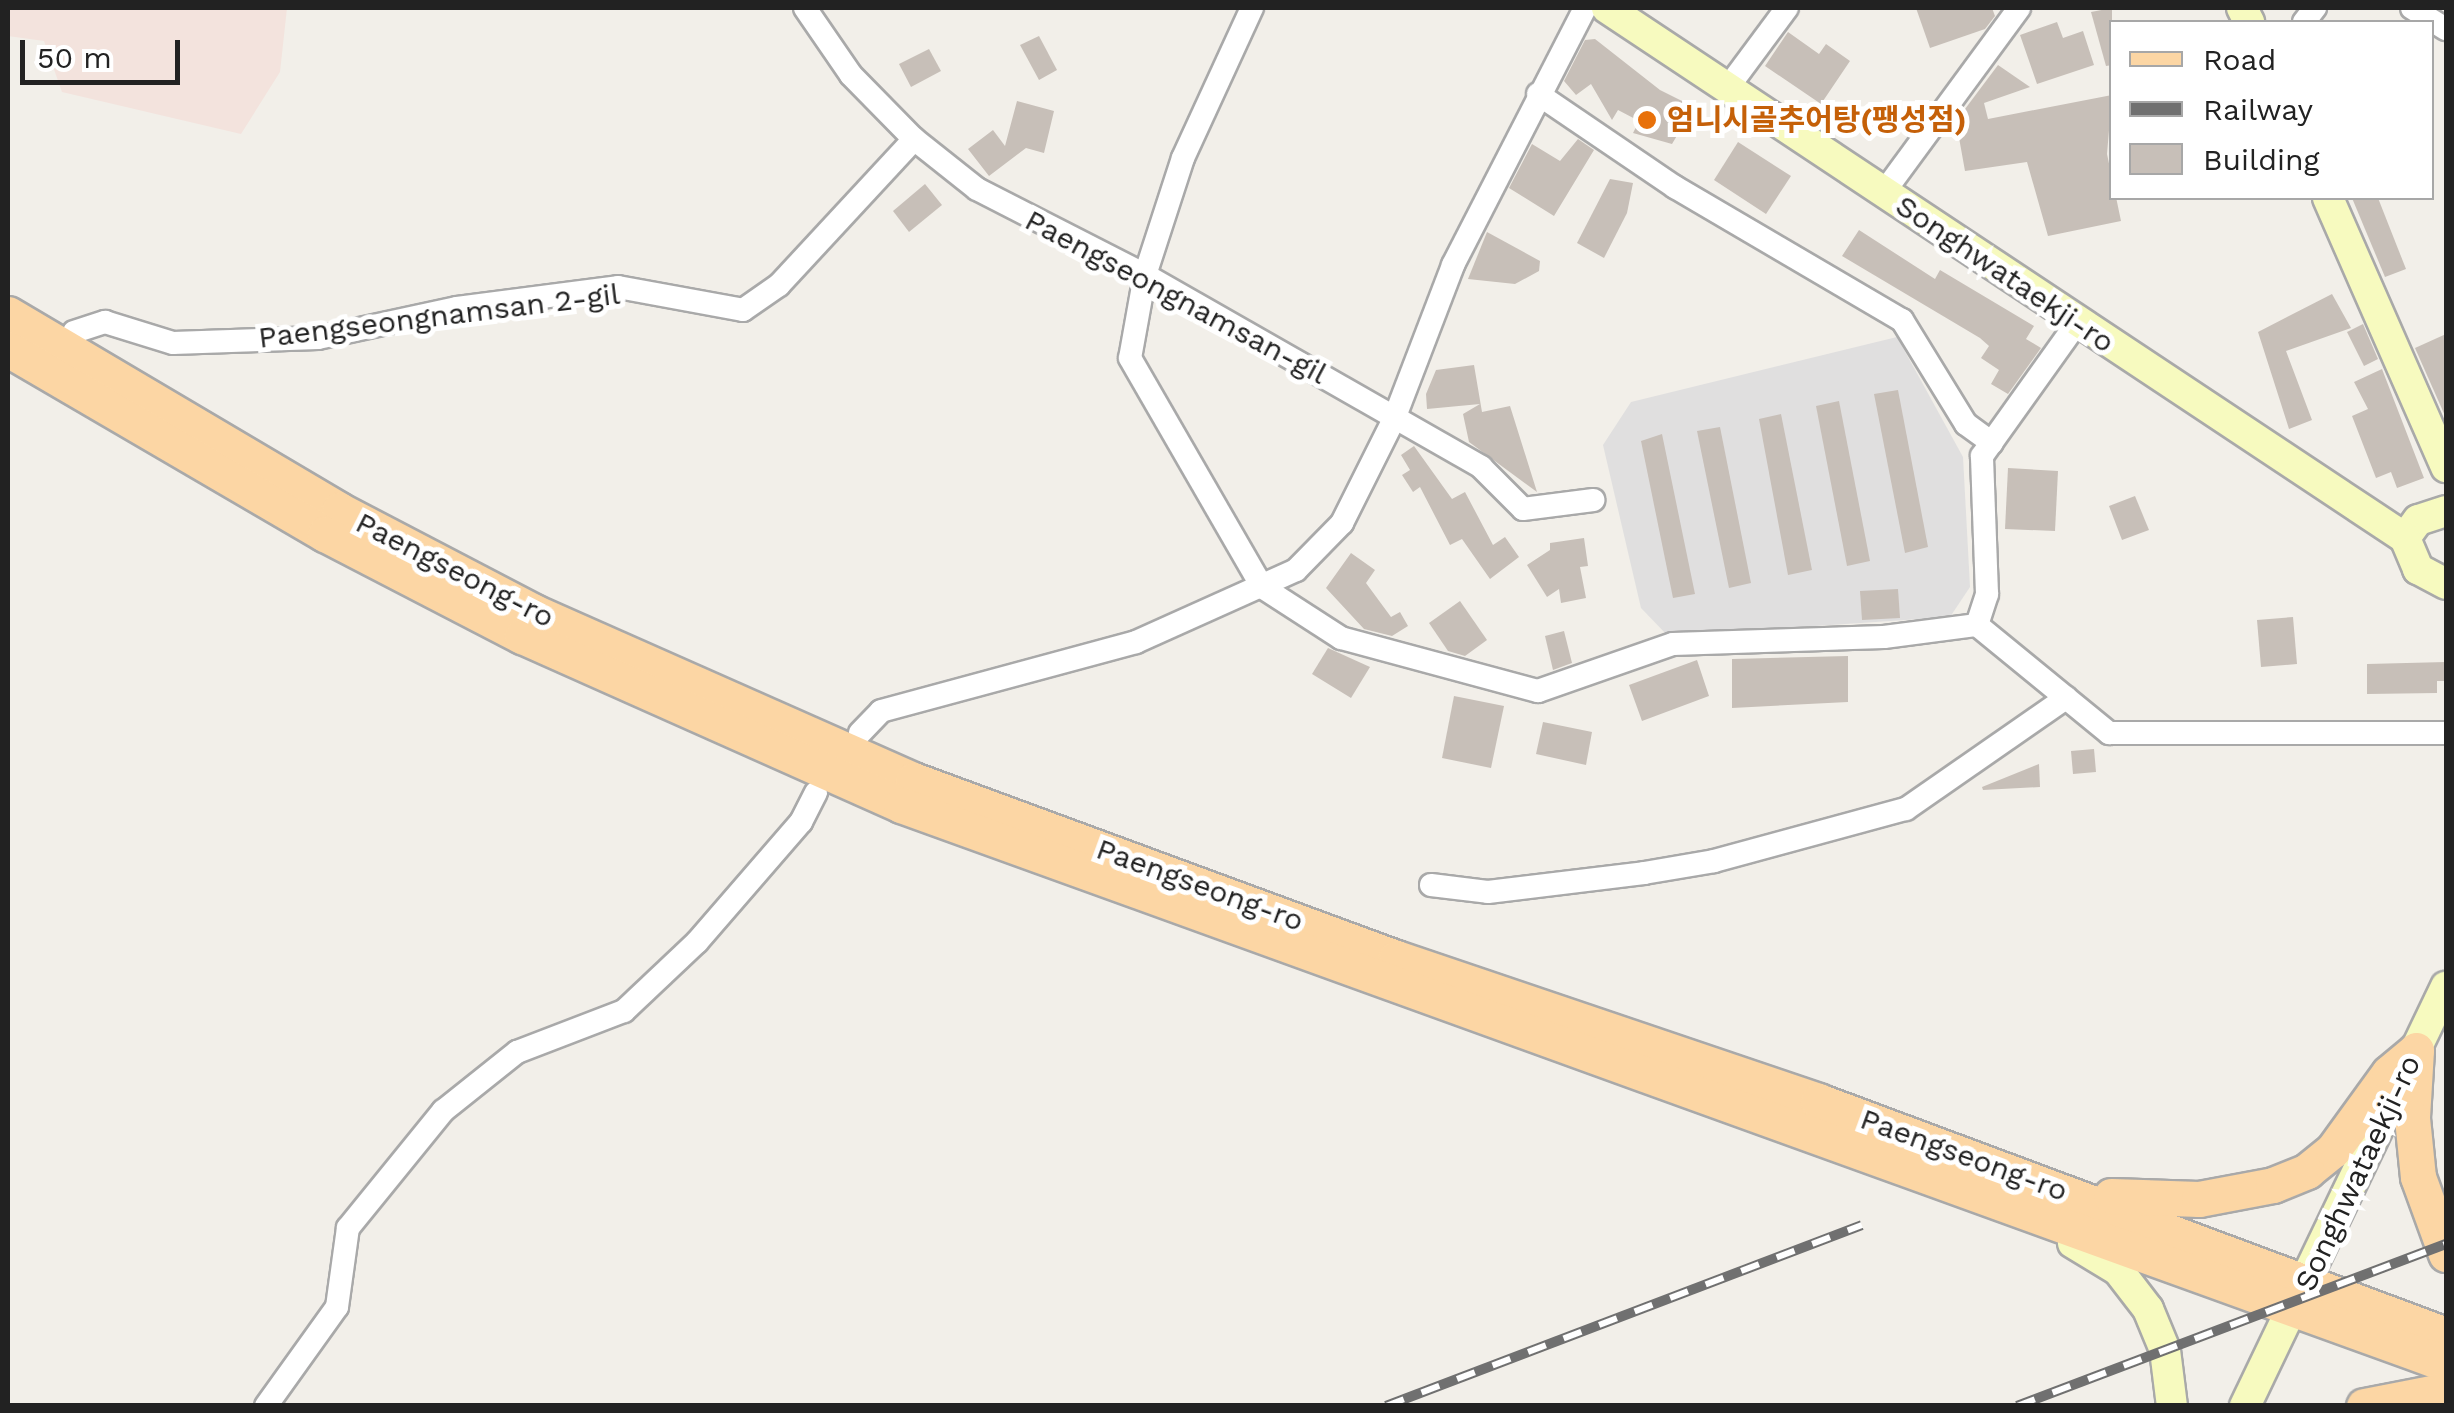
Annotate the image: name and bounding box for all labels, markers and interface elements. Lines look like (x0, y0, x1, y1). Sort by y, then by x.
scale bar (25, 20, 185, 82)
legend (2109, 20, 2434, 200)
text: 50 m (37, 40, 112, 75)
text: Road (2203, 42, 2276, 77)
text: Railway (2203, 92, 2313, 127)
place label: 엄니시골추어탕(팽성점) (1667, 102, 1966, 138)
marker: 엄니시골추어탕(팽성점) (1636, 109, 1658, 131)
text: Building (2203, 142, 2320, 177)
street label: Songhwataekji-ro (1889, 187, 2121, 361)
street label: Paengseongnamsan-gil (1019, 202, 1333, 392)
street label: Paengseongnamsan 2-gil (256, 276, 622, 356)
street label: Paengseong-ro (350, 505, 560, 635)
street label: Paengseong-ro (1091, 831, 1309, 939)
street label: Songhwataekji-ro (2288, 1049, 2428, 1297)
street label: Paengseong-ro (1855, 1101, 2073, 1209)

